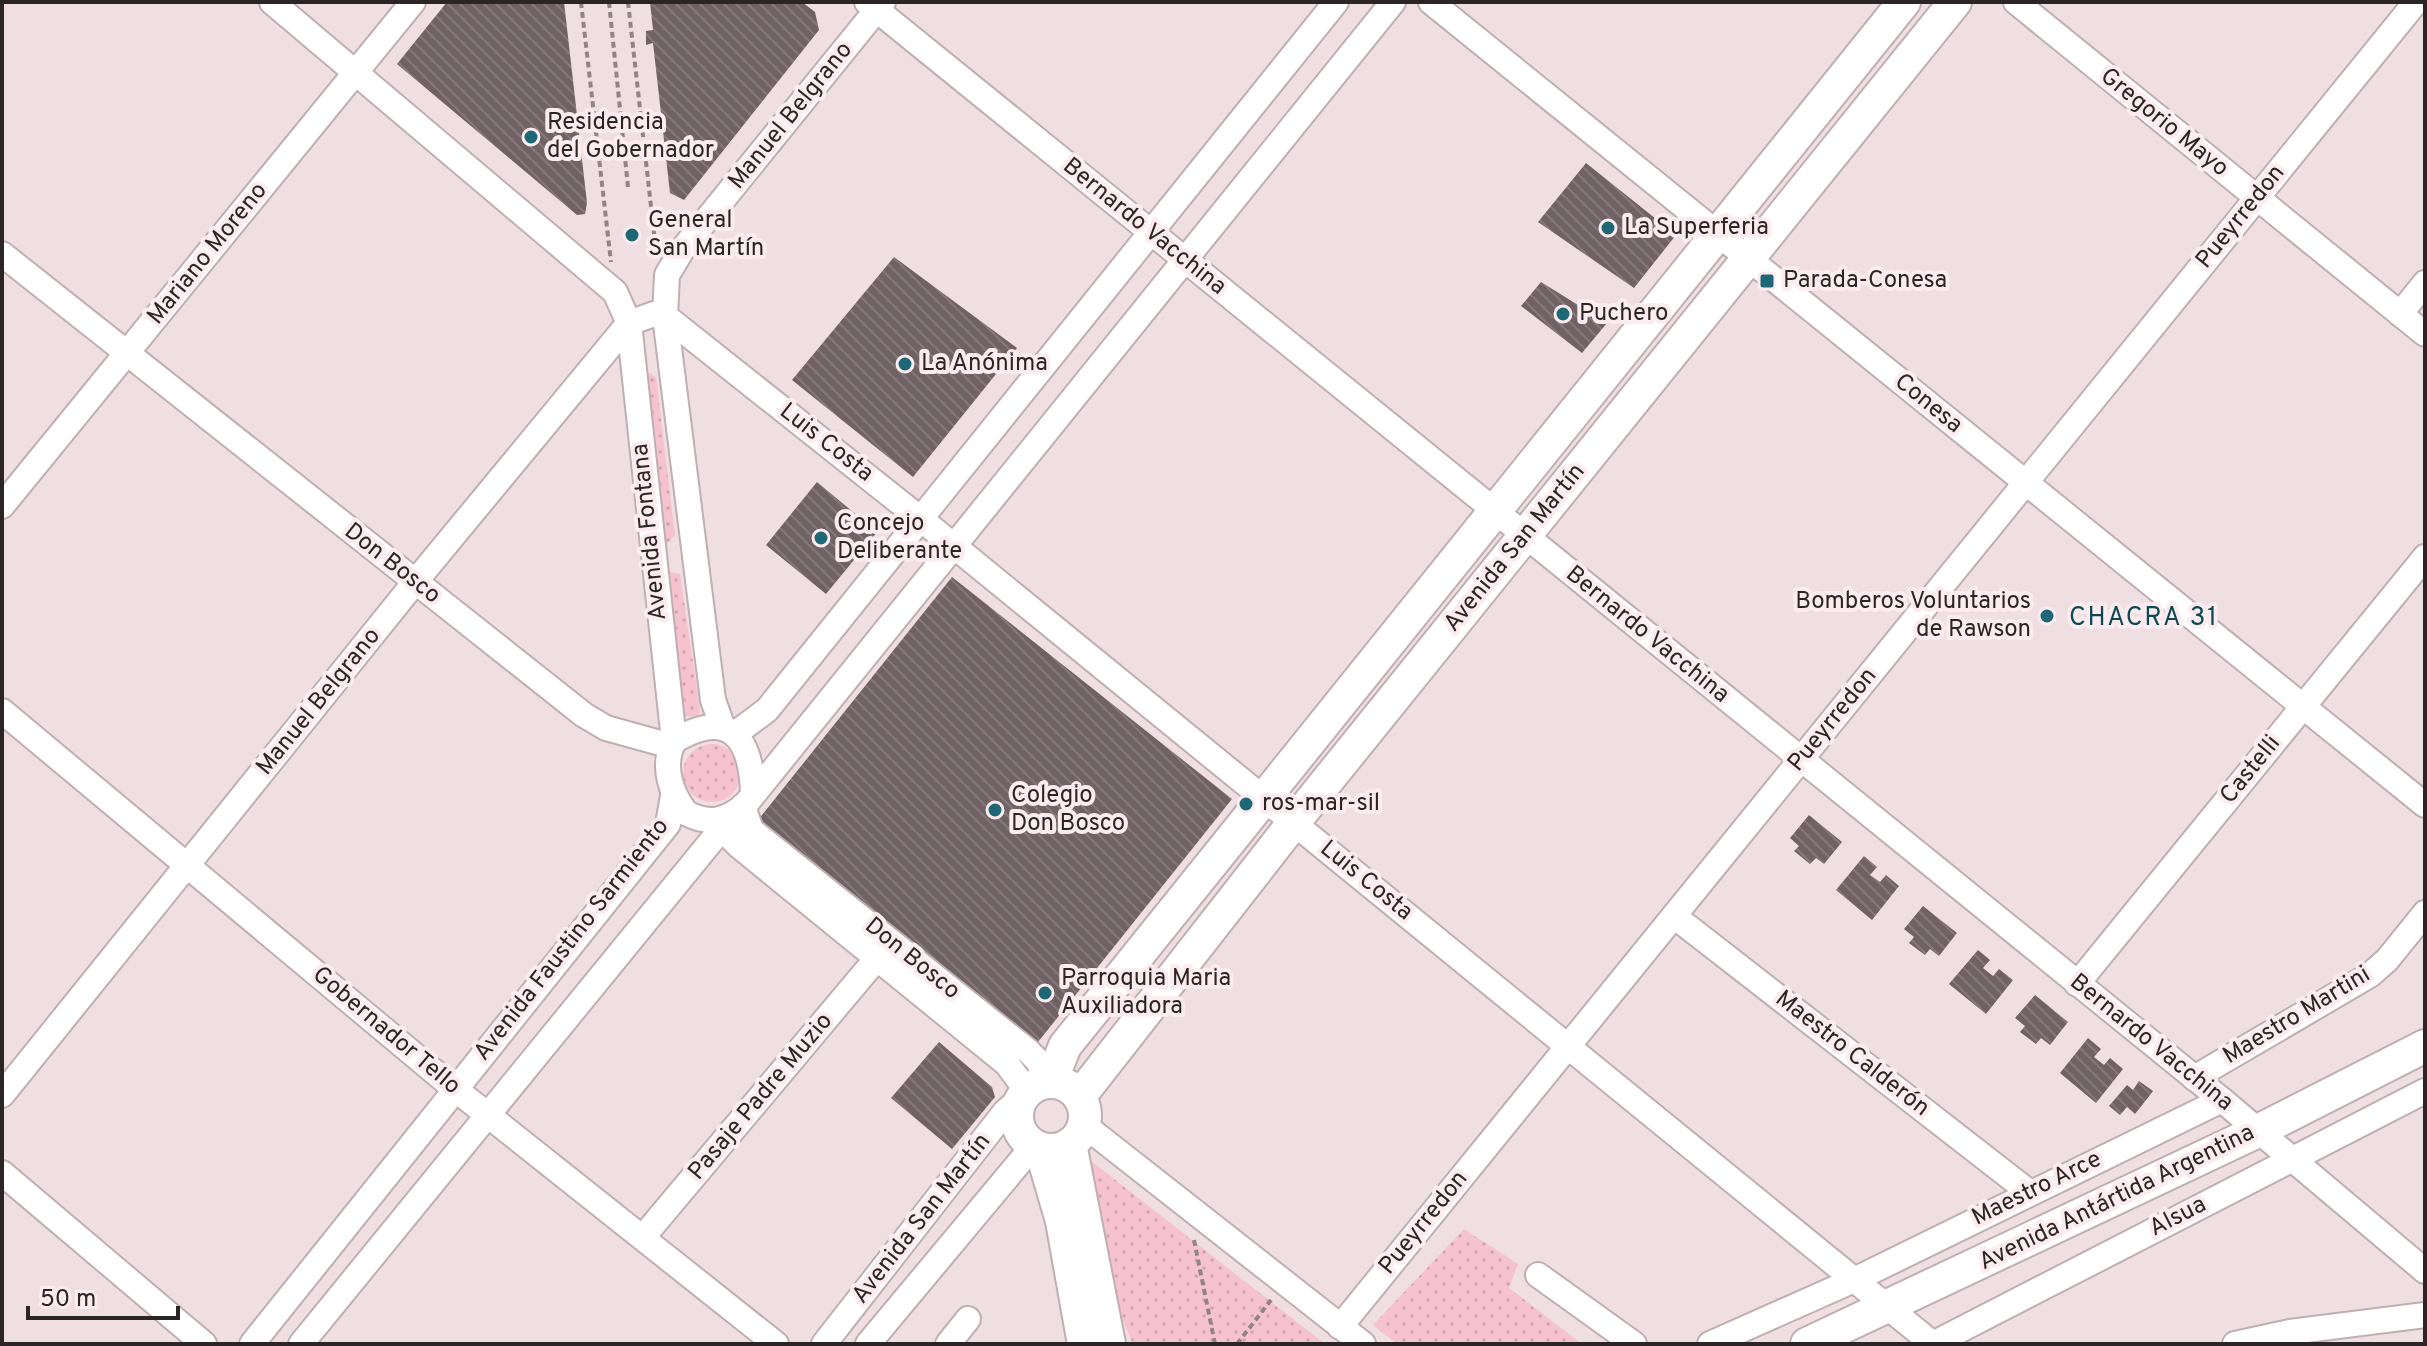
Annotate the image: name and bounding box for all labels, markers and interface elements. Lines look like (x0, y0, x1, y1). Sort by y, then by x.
street label: Manuel Belgrano (722, 36, 860, 196)
street label: Gregorio Mayo (2094, 62, 2234, 184)
place label: Residencia del Gobernador (547, 108, 714, 166)
marker: Residencia del Gobernador (522, 128, 540, 146)
street label: Bernardo Vacchina (1056, 152, 1232, 302)
street label: Pueyrredon (2190, 159, 2292, 275)
street label: Mariano Moreno (141, 177, 275, 331)
place label: General San Martín (648, 206, 764, 264)
place label: La Superferia (1624, 213, 1769, 243)
marker: La Superferia (1599, 219, 1617, 237)
marker: General San Martín (623, 226, 641, 244)
place label: Parada-Conesa (1783, 266, 1947, 296)
marker: Parada-Conesa (1758, 272, 1776, 290)
place label: Puchero (1579, 299, 1668, 329)
marker: Puchero (1554, 305, 1572, 323)
place label: La Anónima (921, 349, 1048, 379)
marker: La Anónima (896, 355, 914, 373)
street label: Conesa (1888, 367, 1968, 441)
street label: Luis Costa (773, 397, 879, 489)
street label: Avenida Fontana (626, 442, 674, 622)
street label: Avenida San Martín (1438, 458, 1592, 638)
place label: Concejo Deliberante (837, 509, 962, 567)
street label: Don Bosco (338, 517, 446, 611)
marker: Concejo Deliberante (812, 529, 830, 547)
street label: Bernardo Vacchina (1559, 560, 1735, 710)
place label: Bomberos Voluntarios de Rawson (1795, 587, 2031, 645)
district label: CHACRA 31 (2069, 602, 2219, 635)
marker: Bomberos Voluntarios de Rawson (2038, 607, 2056, 625)
street label: Manuel Belgrano (250, 622, 388, 782)
street label: Pueyrredon (1782, 662, 1884, 778)
street label: Castelli (2214, 730, 2288, 810)
place label: Colegio Don Bosco (1011, 781, 1125, 839)
place label: ros-mar-sil (1262, 789, 1380, 819)
marker: ros-mar-sil (1237, 795, 1255, 813)
marker: Colegio Don Bosco (986, 801, 1004, 819)
street label: Avenida Faustino Sarmiento (468, 813, 676, 1067)
street label: Luis Costa (1313, 834, 1419, 928)
street label: Don Bosco (858, 911, 966, 1007)
street label: Gobernador Tello (306, 960, 466, 1102)
street label: Maestro Martini (2218, 960, 2376, 1072)
place label: Parroquia Maria Auxiliadora (1061, 964, 1231, 1022)
street label: Bernardo Vacchina (2063, 968, 2239, 1118)
marker: Parroquia Maria Auxiliadora (1036, 984, 1054, 1002)
street label: Maestro Calderón (1769, 984, 1935, 1124)
street label: Pasaje Padre Muzio (682, 1007, 840, 1187)
street label: Avenida Antártida Argentina (1974, 1118, 2260, 1278)
street label: Avenida San Martín (846, 1128, 998, 1310)
street label: Maestro Arce (1967, 1145, 2107, 1233)
street label: Pueyrredon (1373, 1165, 1475, 1281)
street label: Alsua (2145, 1190, 2211, 1244)
scale bar (28, 1270, 178, 1320)
text: 50 m (40, 1285, 96, 1315)

